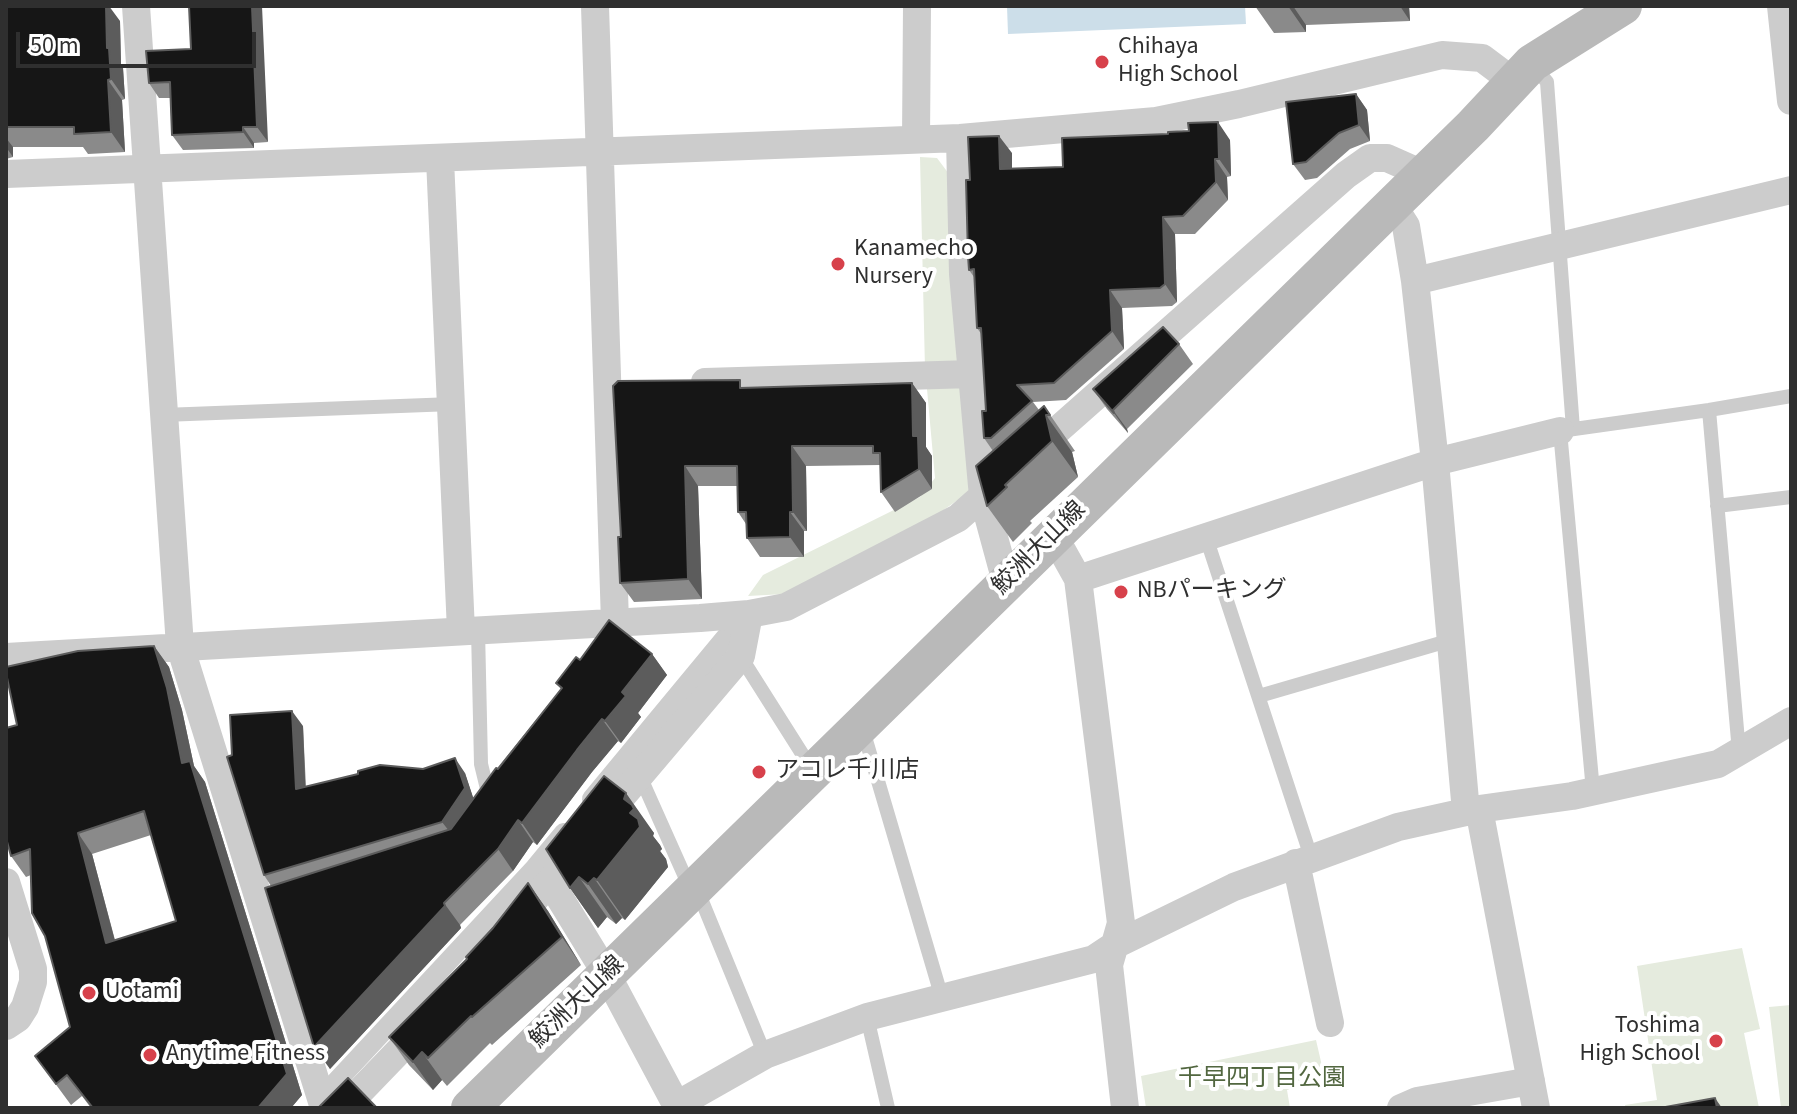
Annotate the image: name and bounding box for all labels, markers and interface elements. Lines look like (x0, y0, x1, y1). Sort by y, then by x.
scale bar (20, 16, 260, 66)
text: 50 m (30, 28, 79, 63)
place label: Chihaya High School (1118, 34, 1238, 90)
marker: Chihaya High School (1093, 53, 1111, 71)
place label: Kanamecho Nursery (854, 236, 974, 292)
marker: Kanamecho Nursery (829, 255, 847, 273)
street label: 鮫洲大山線 (987, 496, 1093, 602)
place label: NBパーキング (1137, 578, 1287, 606)
marker: NBパーキング (1112, 583, 1130, 601)
place label: アコレ千川店 (775, 758, 919, 786)
marker: アコレ千川店 (750, 763, 768, 781)
street label: 鮫洲大山線 (525, 951, 631, 1055)
place label: Uotami (105, 979, 179, 1007)
marker: Uotami (80, 984, 98, 1002)
place label: Toshima High School (1580, 1013, 1700, 1069)
marker: Toshima High School (1707, 1032, 1725, 1050)
place label: Anytime Fitness (166, 1041, 325, 1069)
marker: Anytime Fitness (141, 1046, 159, 1064)
park label: 千早四丁目公園 (1178, 1066, 1346, 1094)

